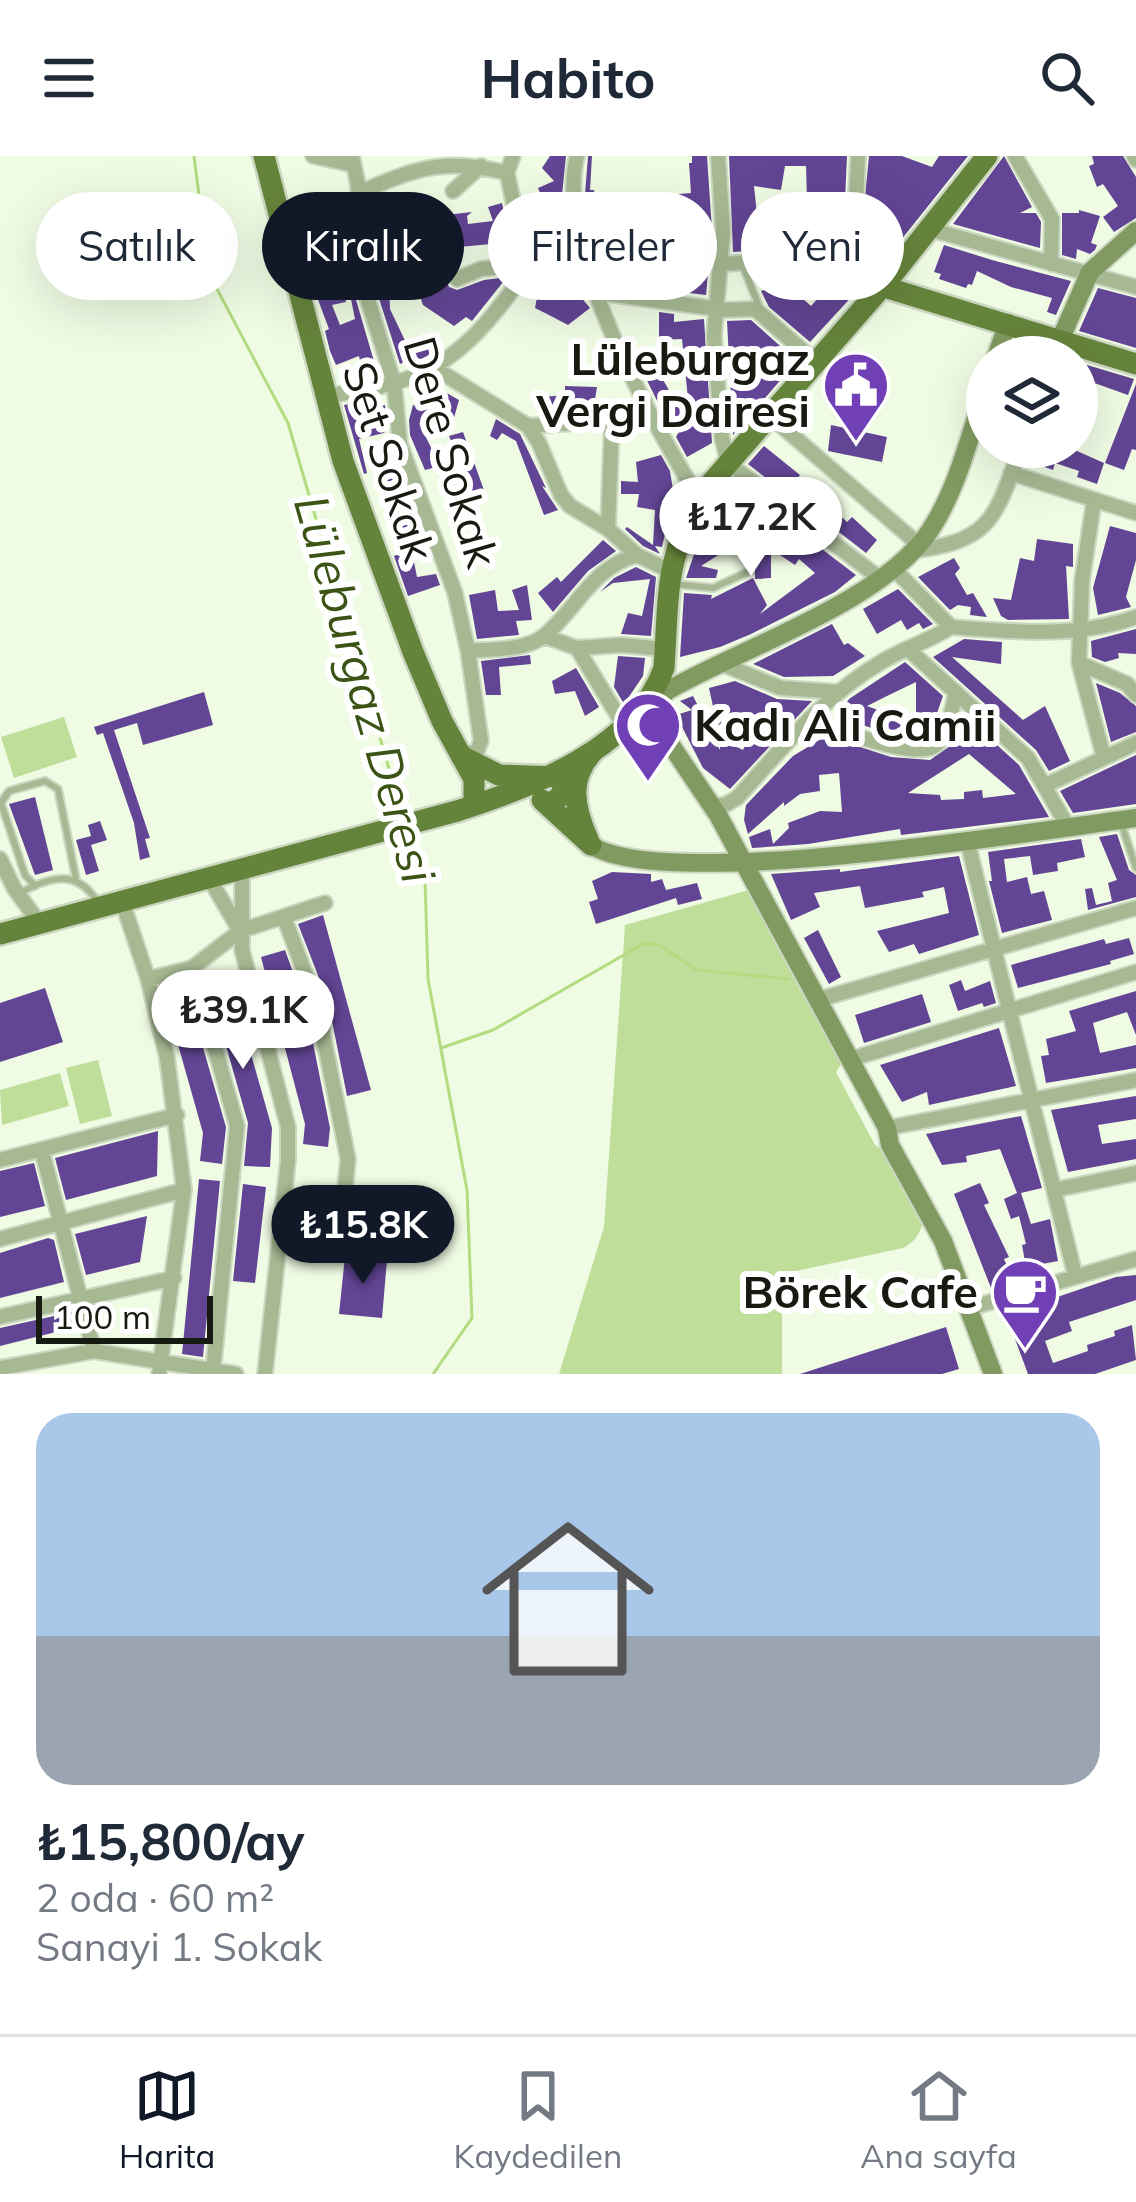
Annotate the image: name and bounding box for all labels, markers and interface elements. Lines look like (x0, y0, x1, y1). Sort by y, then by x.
text: Habito (480, 44, 656, 112)
icon: menu (36, 45, 102, 111)
icon: search (1034, 45, 1100, 111)
chip: Satılık (36, 192, 238, 300)
chip: Kiralık (262, 192, 464, 300)
chip: Filtreler (488, 192, 717, 300)
chip: Yeni (741, 192, 904, 300)
street label: Dere Sokak (392, 330, 512, 574)
place label: Lüleburgaz Vergi Dairesi (535, 330, 810, 438)
map controls (966, 336, 1098, 468)
button: layers (966, 336, 1098, 468)
public building icon: Lüleburgaz Vergi Dairesi (821, 350, 891, 444)
street label: Set Sokak (331, 355, 449, 569)
pin: ₺17.2K (653, 477, 849, 579)
water label: Lüleburgaz Deresi (282, 488, 450, 890)
text: ₺17.2K (686, 491, 816, 540)
mosque icon: Kadı Ali Camii (613, 690, 683, 784)
place label: Kadı Ali Camii (694, 696, 996, 752)
pin: ₺39.1K (145, 970, 341, 1072)
text: ₺39.1K (178, 984, 308, 1033)
pin: ₺15.8K (265, 1185, 461, 1287)
text: ₺15.8K (298, 1199, 428, 1248)
cafe icon: Börek Cafe (990, 1257, 1060, 1351)
place label: Börek Cafe (743, 1263, 978, 1319)
scale bar (36, 1290, 213, 1343)
text: 100 m (54, 1296, 151, 1337)
icon: home (460, 1491, 676, 1707)
text: ₺15,800/ay (36, 1809, 304, 1873)
text: 2 oda · 60 m² (36, 1873, 274, 1922)
text: Sanayi 1. Sokak (36, 1922, 322, 1971)
tab: Harita (119, 2063, 215, 2176)
tab: Kaydedilen (453, 2063, 622, 2176)
tab: Ana sayfa (860, 2063, 1017, 2176)

